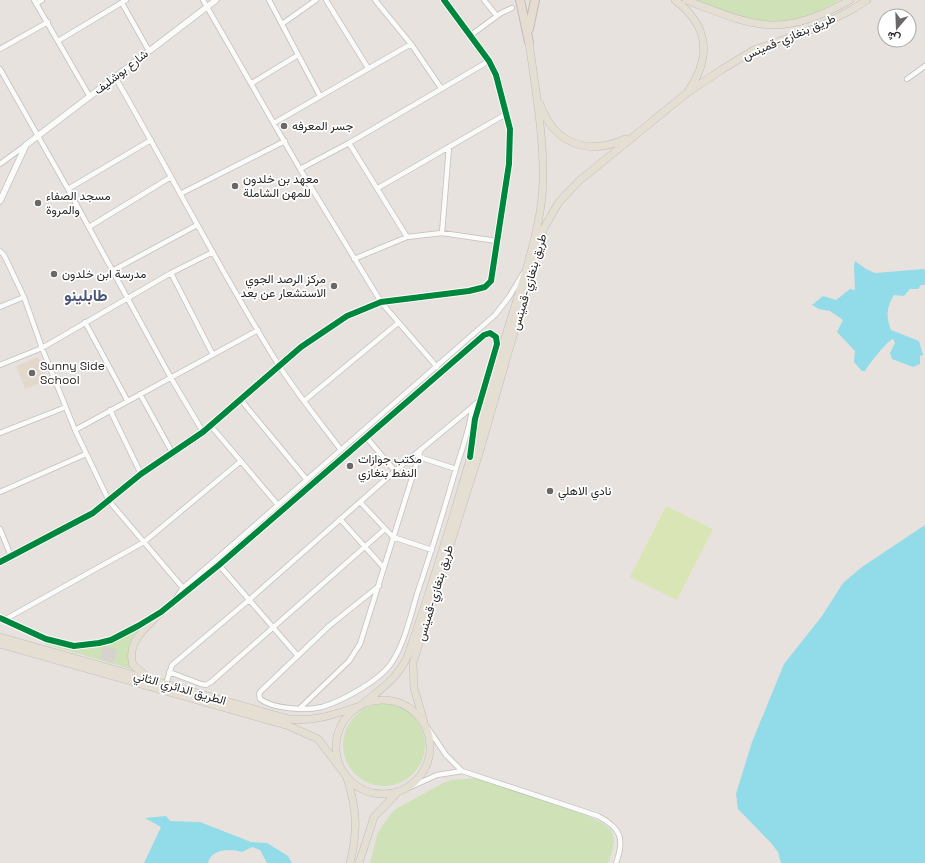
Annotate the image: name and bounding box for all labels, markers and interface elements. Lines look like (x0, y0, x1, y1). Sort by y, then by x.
north arrow (877, 8, 917, 48)
street label: طريق بنغازي-قمينس (740, 10, 839, 66)
text: ش (885, 29, 902, 46)
street label: شارع بوشليف (91, 46, 152, 99)
place label: جسر المعرفه (292, 118, 353, 134)
marker: جسر المعرفه (279, 121, 289, 131)
place label: معهد بن خلدون للمهن الشاملة (243, 171, 319, 201)
marker: معهد بن خلدون للمهن الشاملة (230, 181, 240, 191)
place label: مسجد الصفاء والمروة (46, 188, 111, 218)
marker: مسجد الصفاء والمروة (33, 198, 43, 208)
street label: طريق بنغازي-قمينس (508, 232, 552, 333)
place label: مدرسة ابن خلدون (62, 266, 146, 282)
marker: مدرسة ابن خلدون (49, 269, 59, 279)
place label: مركز الرصد الجوي الاستشعار عن بعد (241, 271, 326, 301)
marker: مركز الرصد الجوي الاستشعار عن بعد (329, 281, 339, 291)
district label: طابلينو (64, 285, 108, 306)
place label: Sunny Side School (40, 358, 105, 388)
marker: Sunny Side School (27, 368, 37, 378)
place label: مكتب جوازات النفط بنغازي (358, 451, 422, 483)
marker: مكتب جوازات النفط بنغازي (345, 461, 355, 471)
place label: نادي الاهلي (558, 483, 611, 501)
marker: نادي الاهلي (545, 486, 555, 496)
street label: طريق بنغازي-قمينس (413, 543, 459, 644)
street label: الطريق الدائري الثاني (131, 667, 228, 711)

